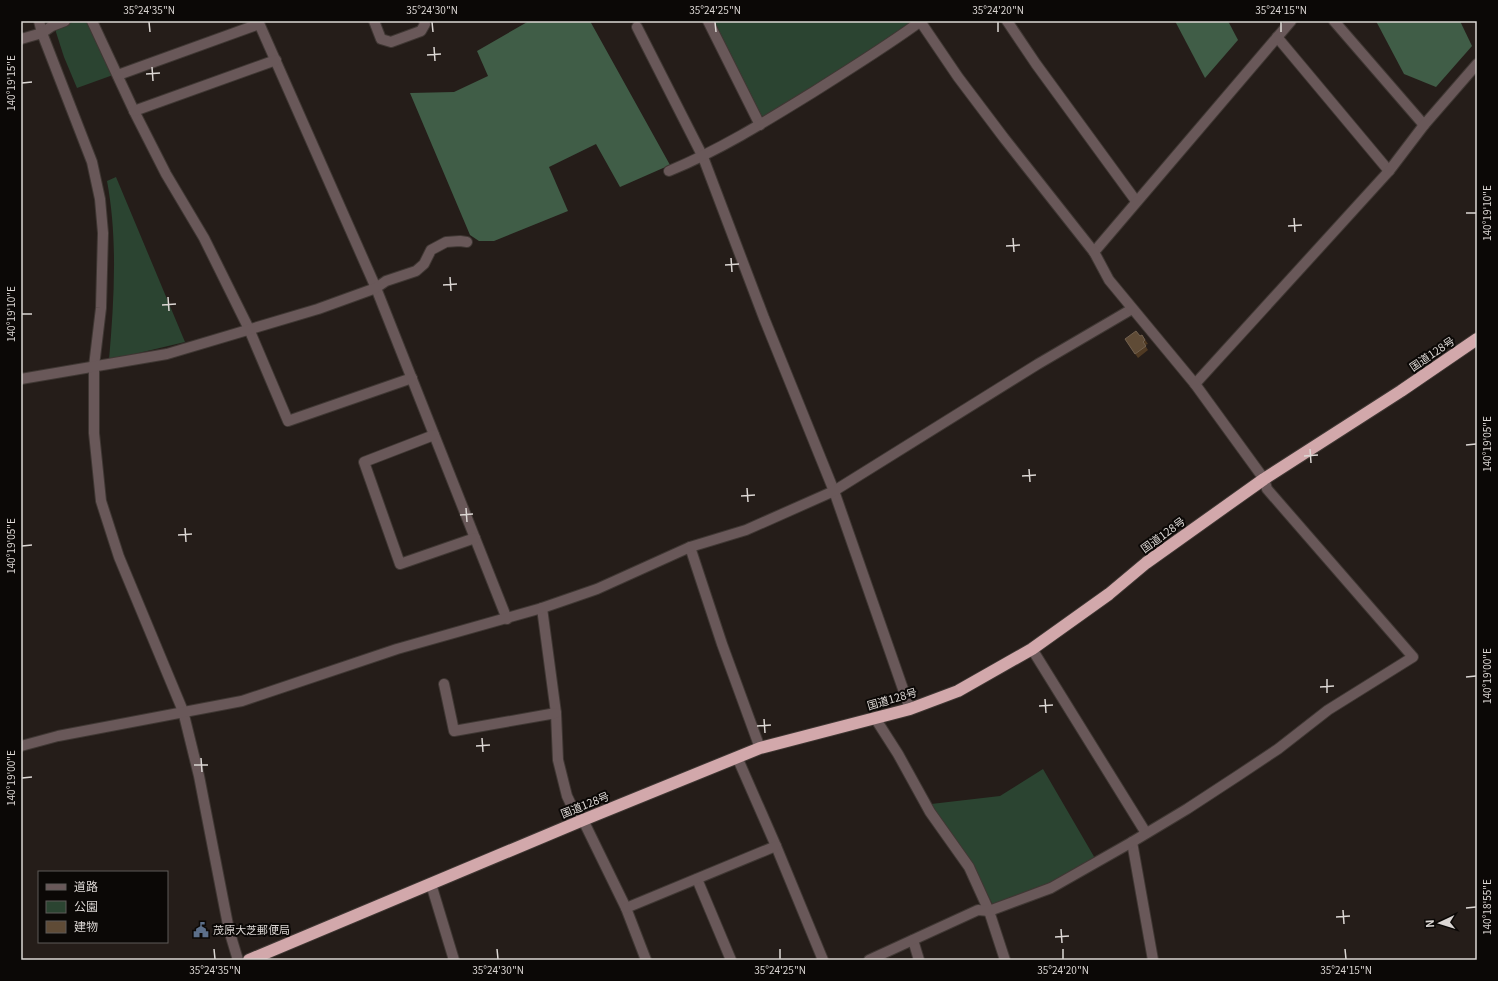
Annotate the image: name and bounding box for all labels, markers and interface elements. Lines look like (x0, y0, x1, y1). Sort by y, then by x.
text: 35°24'35"N (123, 2, 175, 17)
text: 35°24'30"N (406, 2, 458, 17)
text: 35°24'25"N (689, 2, 741, 17)
text: 35°24'20"N (972, 2, 1024, 17)
text: 35°24'15"N (1255, 2, 1307, 17)
text: 140°19'15"E (3, 55, 18, 111)
text: 140°19'10"E (1479, 185, 1494, 241)
text: 140°19'10"E (3, 286, 18, 342)
street label: 国道128号 (1406, 332, 1457, 374)
text: 140°19'05"E (1479, 416, 1494, 472)
street label: 国道128号 (1137, 513, 1188, 556)
text: 140°19'05"E (3, 518, 18, 574)
text: 140°19'00"E (1479, 648, 1494, 704)
street label: 国道128号 (865, 683, 919, 713)
text: 140°19'00"E (3, 750, 18, 806)
street label: 国道128号 (558, 787, 611, 821)
legend (38, 871, 168, 943)
text: 道路 (74, 877, 98, 894)
text: 140°18'55"E (1479, 879, 1494, 935)
text: 公園 (74, 897, 98, 914)
north arrow (1420, 903, 1460, 943)
text: 建物 (74, 917, 98, 934)
text: N (1421, 919, 1437, 928)
public building icon: 茂原大芝郵便局 (192, 921, 210, 939)
place label: 茂原大芝郵便局 (213, 921, 290, 937)
text: 35°24'35"N (189, 962, 241, 977)
text: 35°24'30"N (472, 962, 524, 977)
text: 35°24'25"N (754, 962, 806, 977)
text: 35°24'20"N (1037, 962, 1089, 977)
text: 35°24'15"N (1320, 962, 1372, 977)

